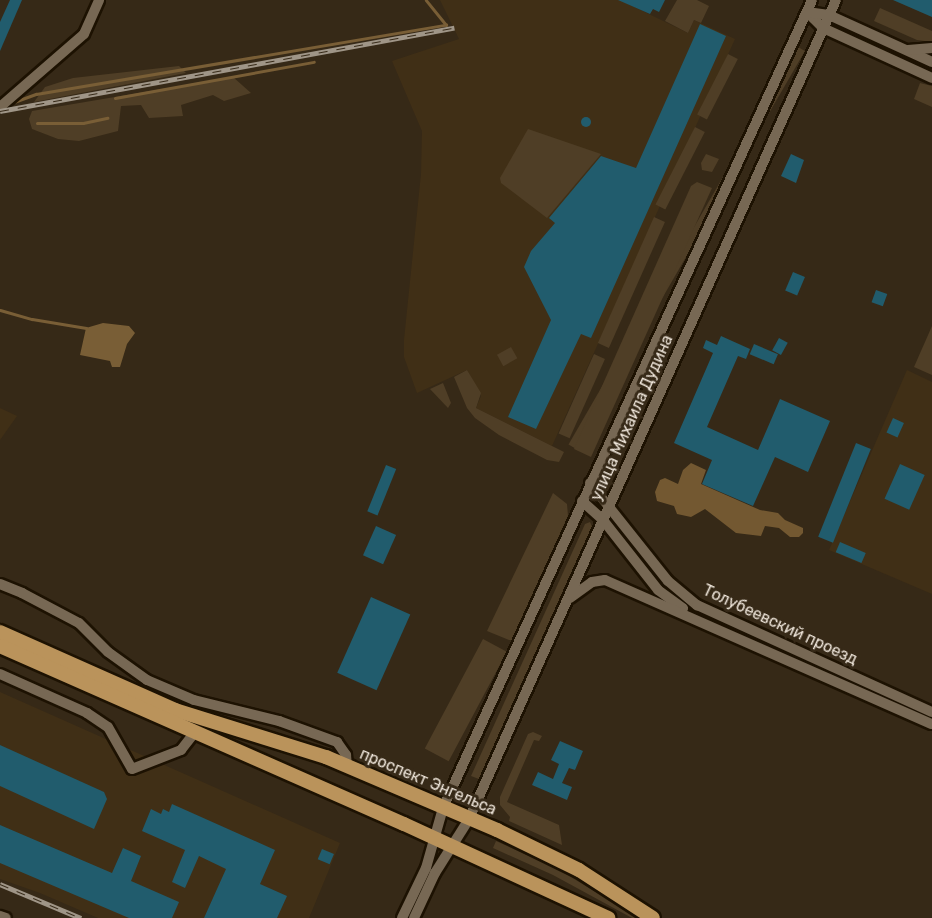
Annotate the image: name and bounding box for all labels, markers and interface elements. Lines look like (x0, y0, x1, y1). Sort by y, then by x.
street label: улица Михаила Дудина (587, 332, 677, 504)
street label: Толубеевский проезд (700, 581, 860, 669)
street label: проспект Энгельса (357, 745, 499, 819)

